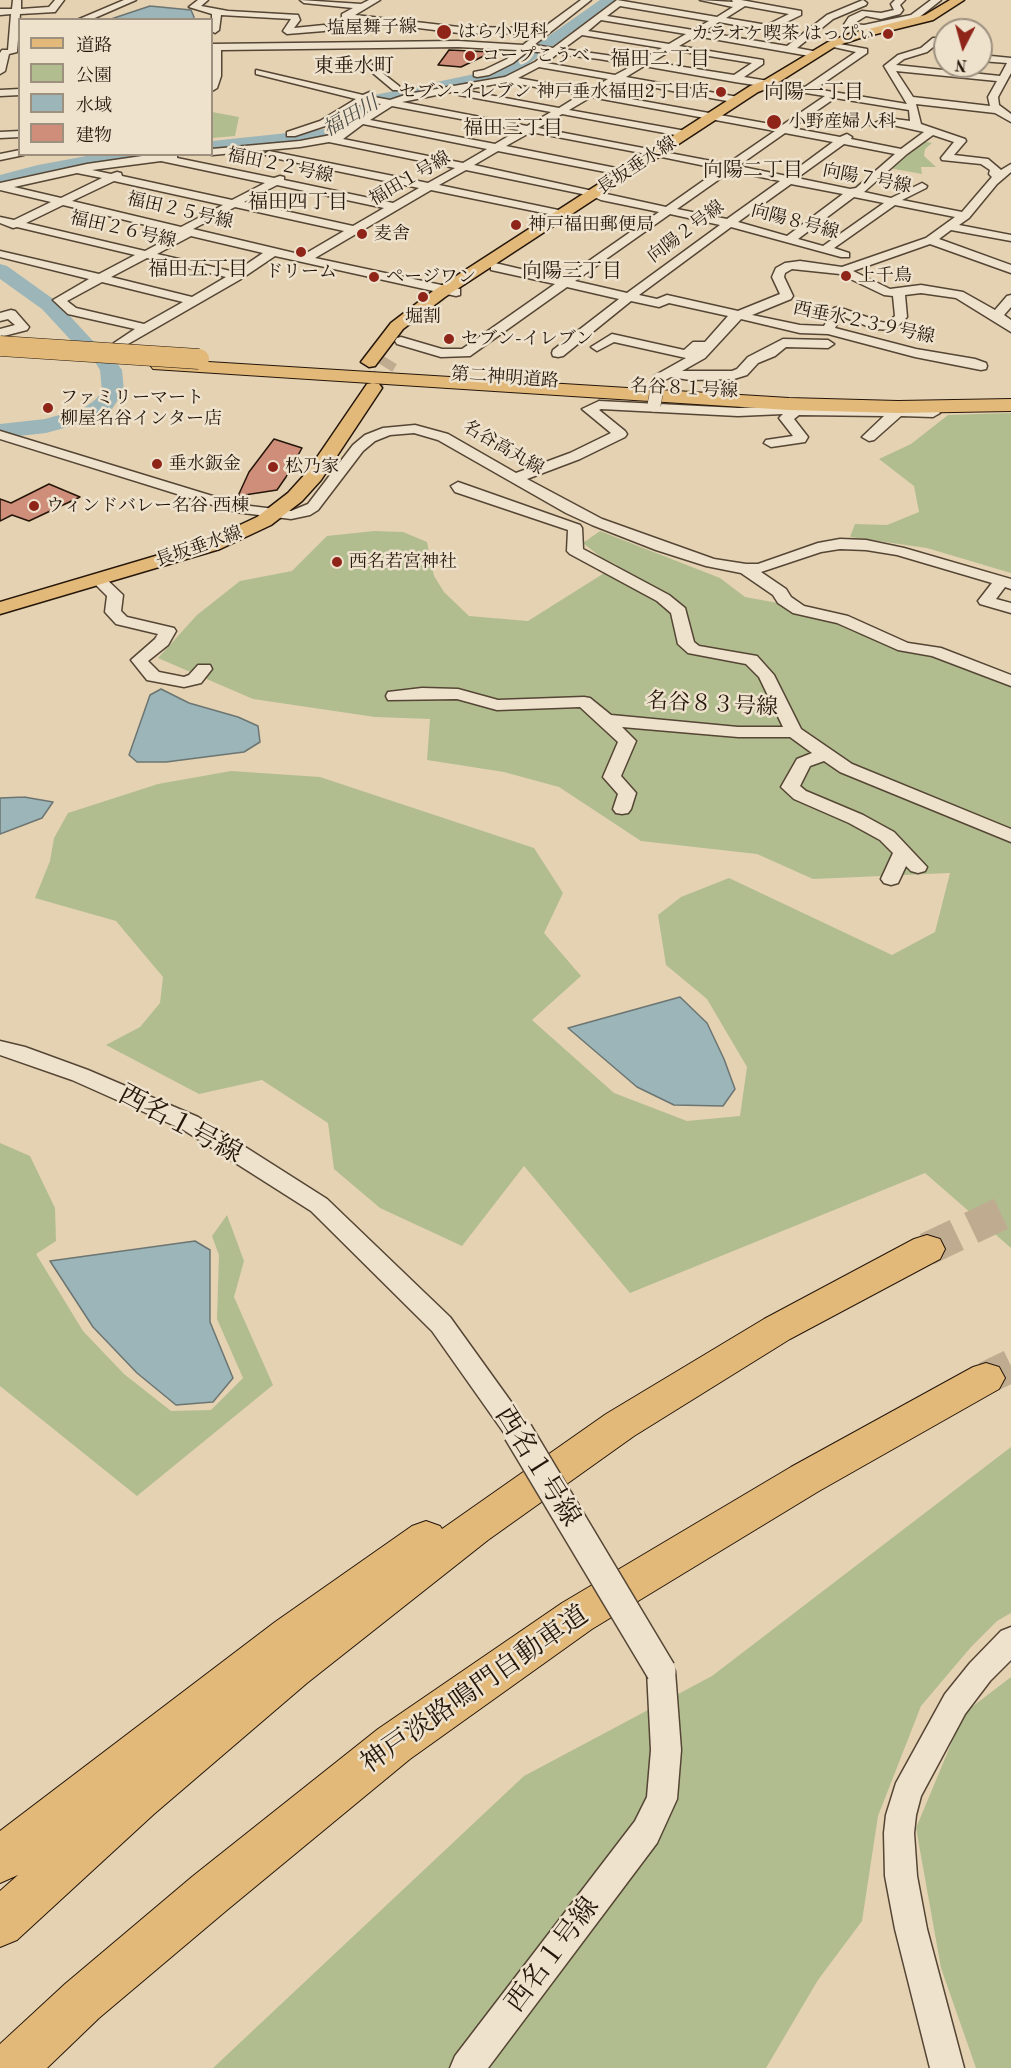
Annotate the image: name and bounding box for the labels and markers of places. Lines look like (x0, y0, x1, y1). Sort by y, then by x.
place label: はら小児科 (458, 21, 548, 43)
marker: はら小児科 (435, 23, 453, 41)
place label: カラオケ喫茶 はっぴぃ (691, 23, 876, 45)
marker: カラオケ喫茶 はっぴぃ (881, 27, 895, 41)
place label: コープこうべ (482, 45, 590, 67)
marker: コープこうべ (463, 49, 477, 63)
place label: セブン-イレブン 神戸垂水福田2丁目店 (399, 81, 709, 103)
marker: セブン-イレブン 神戸垂水福田2丁目店 (714, 85, 728, 99)
place label: 小野産婦人科 (788, 111, 896, 133)
marker: 小野産婦人科 (765, 113, 783, 131)
place label: 神戸福田郵便局 (528, 214, 654, 236)
marker: 神戸福田郵便局 (509, 218, 523, 232)
place label: 麦舎 (374, 223, 410, 245)
marker: 麦舎 (355, 227, 369, 241)
marker: ドリーム (294, 245, 308, 259)
place label: ドリーム (265, 261, 337, 283)
place label: 上千鳥 (858, 265, 912, 287)
place label: ページワン (386, 266, 476, 288)
marker: 上千鳥 (839, 269, 853, 283)
marker: ページワン (367, 270, 381, 284)
marker: 堀割 (416, 290, 430, 304)
place label: 堀割 (405, 306, 441, 328)
place label: セブン-イレブン (461, 328, 594, 350)
marker: セブン-イレブン (442, 332, 456, 346)
place label: ファミリーマート 柳屋名谷インター店 (60, 387, 222, 430)
marker: ファミリーマート 柳屋名谷インター店 (41, 401, 55, 415)
place label: 垂水鈑金 (169, 453, 241, 475)
place label: 松乃家 (285, 456, 339, 478)
marker: 垂水鈑金 (150, 457, 164, 471)
marker: 松乃家 (266, 460, 280, 474)
place label: ウィンドバレー名谷 西棟 (46, 495, 249, 517)
marker: ウィンドバレー名谷 西棟 (27, 499, 41, 513)
place label: 西名若宮神社 (349, 551, 457, 573)
marker: 西名若宮神社 (330, 555, 344, 569)

